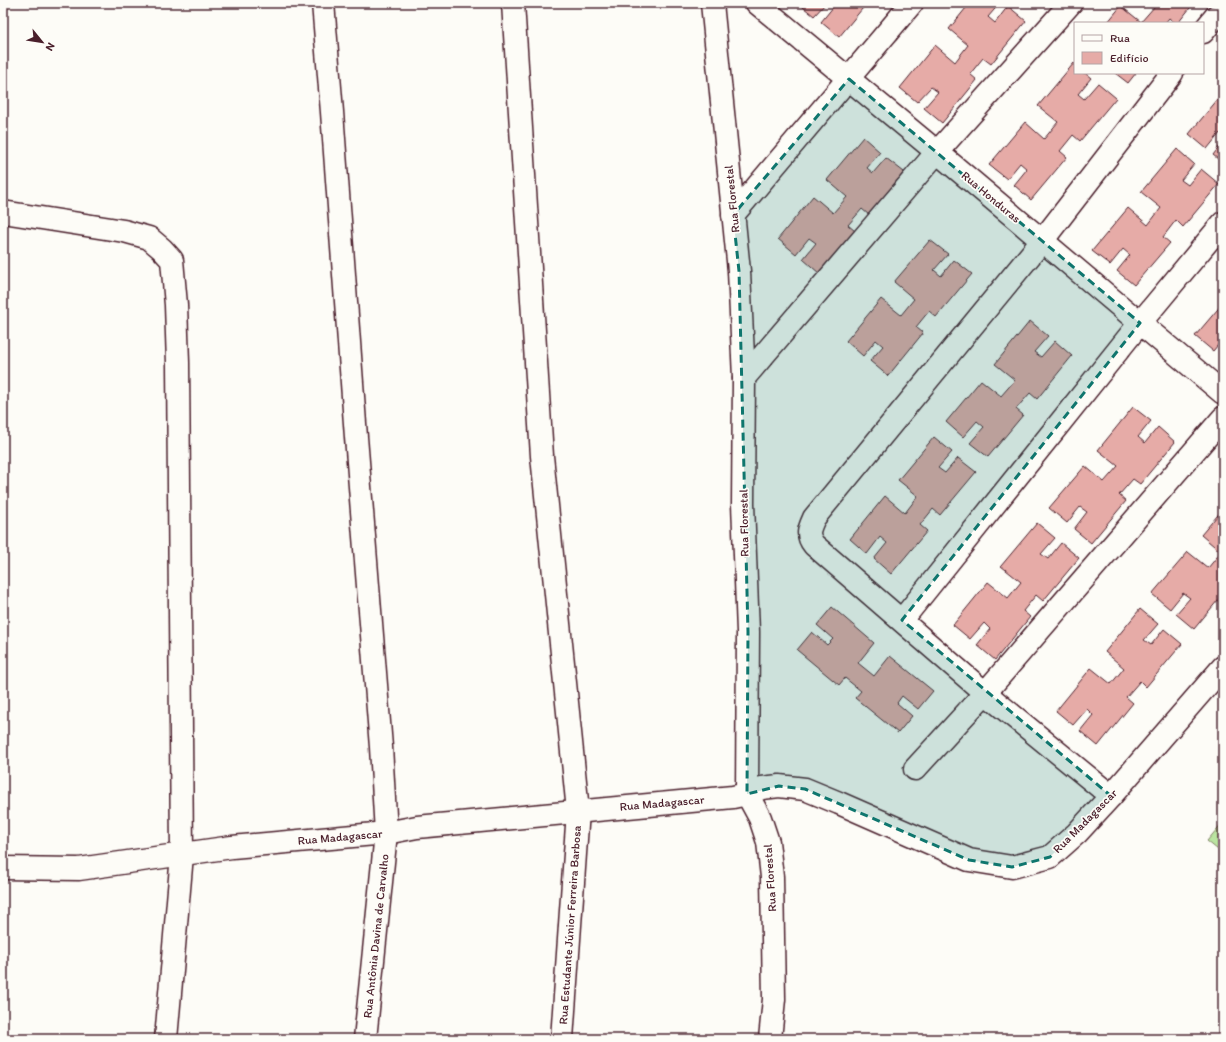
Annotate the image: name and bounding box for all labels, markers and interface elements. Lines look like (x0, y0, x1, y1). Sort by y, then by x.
north arrow (22, 22, 62, 62)
legend (1074, 22, 1204, 74)
text: Rua (1110, 31, 1130, 45)
text: N (43, 40, 58, 53)
text: Edifício (1110, 51, 1149, 65)
street label: Rua Florestal (721, 164, 742, 233)
street label: Rua Honduras (959, 168, 1023, 226)
street label: Rua Florestal (736, 488, 752, 557)
street label: Rua Madagascar (1050, 786, 1120, 856)
street label: Rua Madagascar (619, 792, 705, 814)
street label: Rua Estudante Júnior Ferreira Barbosa (556, 825, 584, 1025)
street label: Rua Madagascar (297, 826, 383, 848)
street label: Rua Florestal (761, 843, 779, 912)
street label: Rua Antônia Davina de Carvalho (360, 853, 392, 1019)

